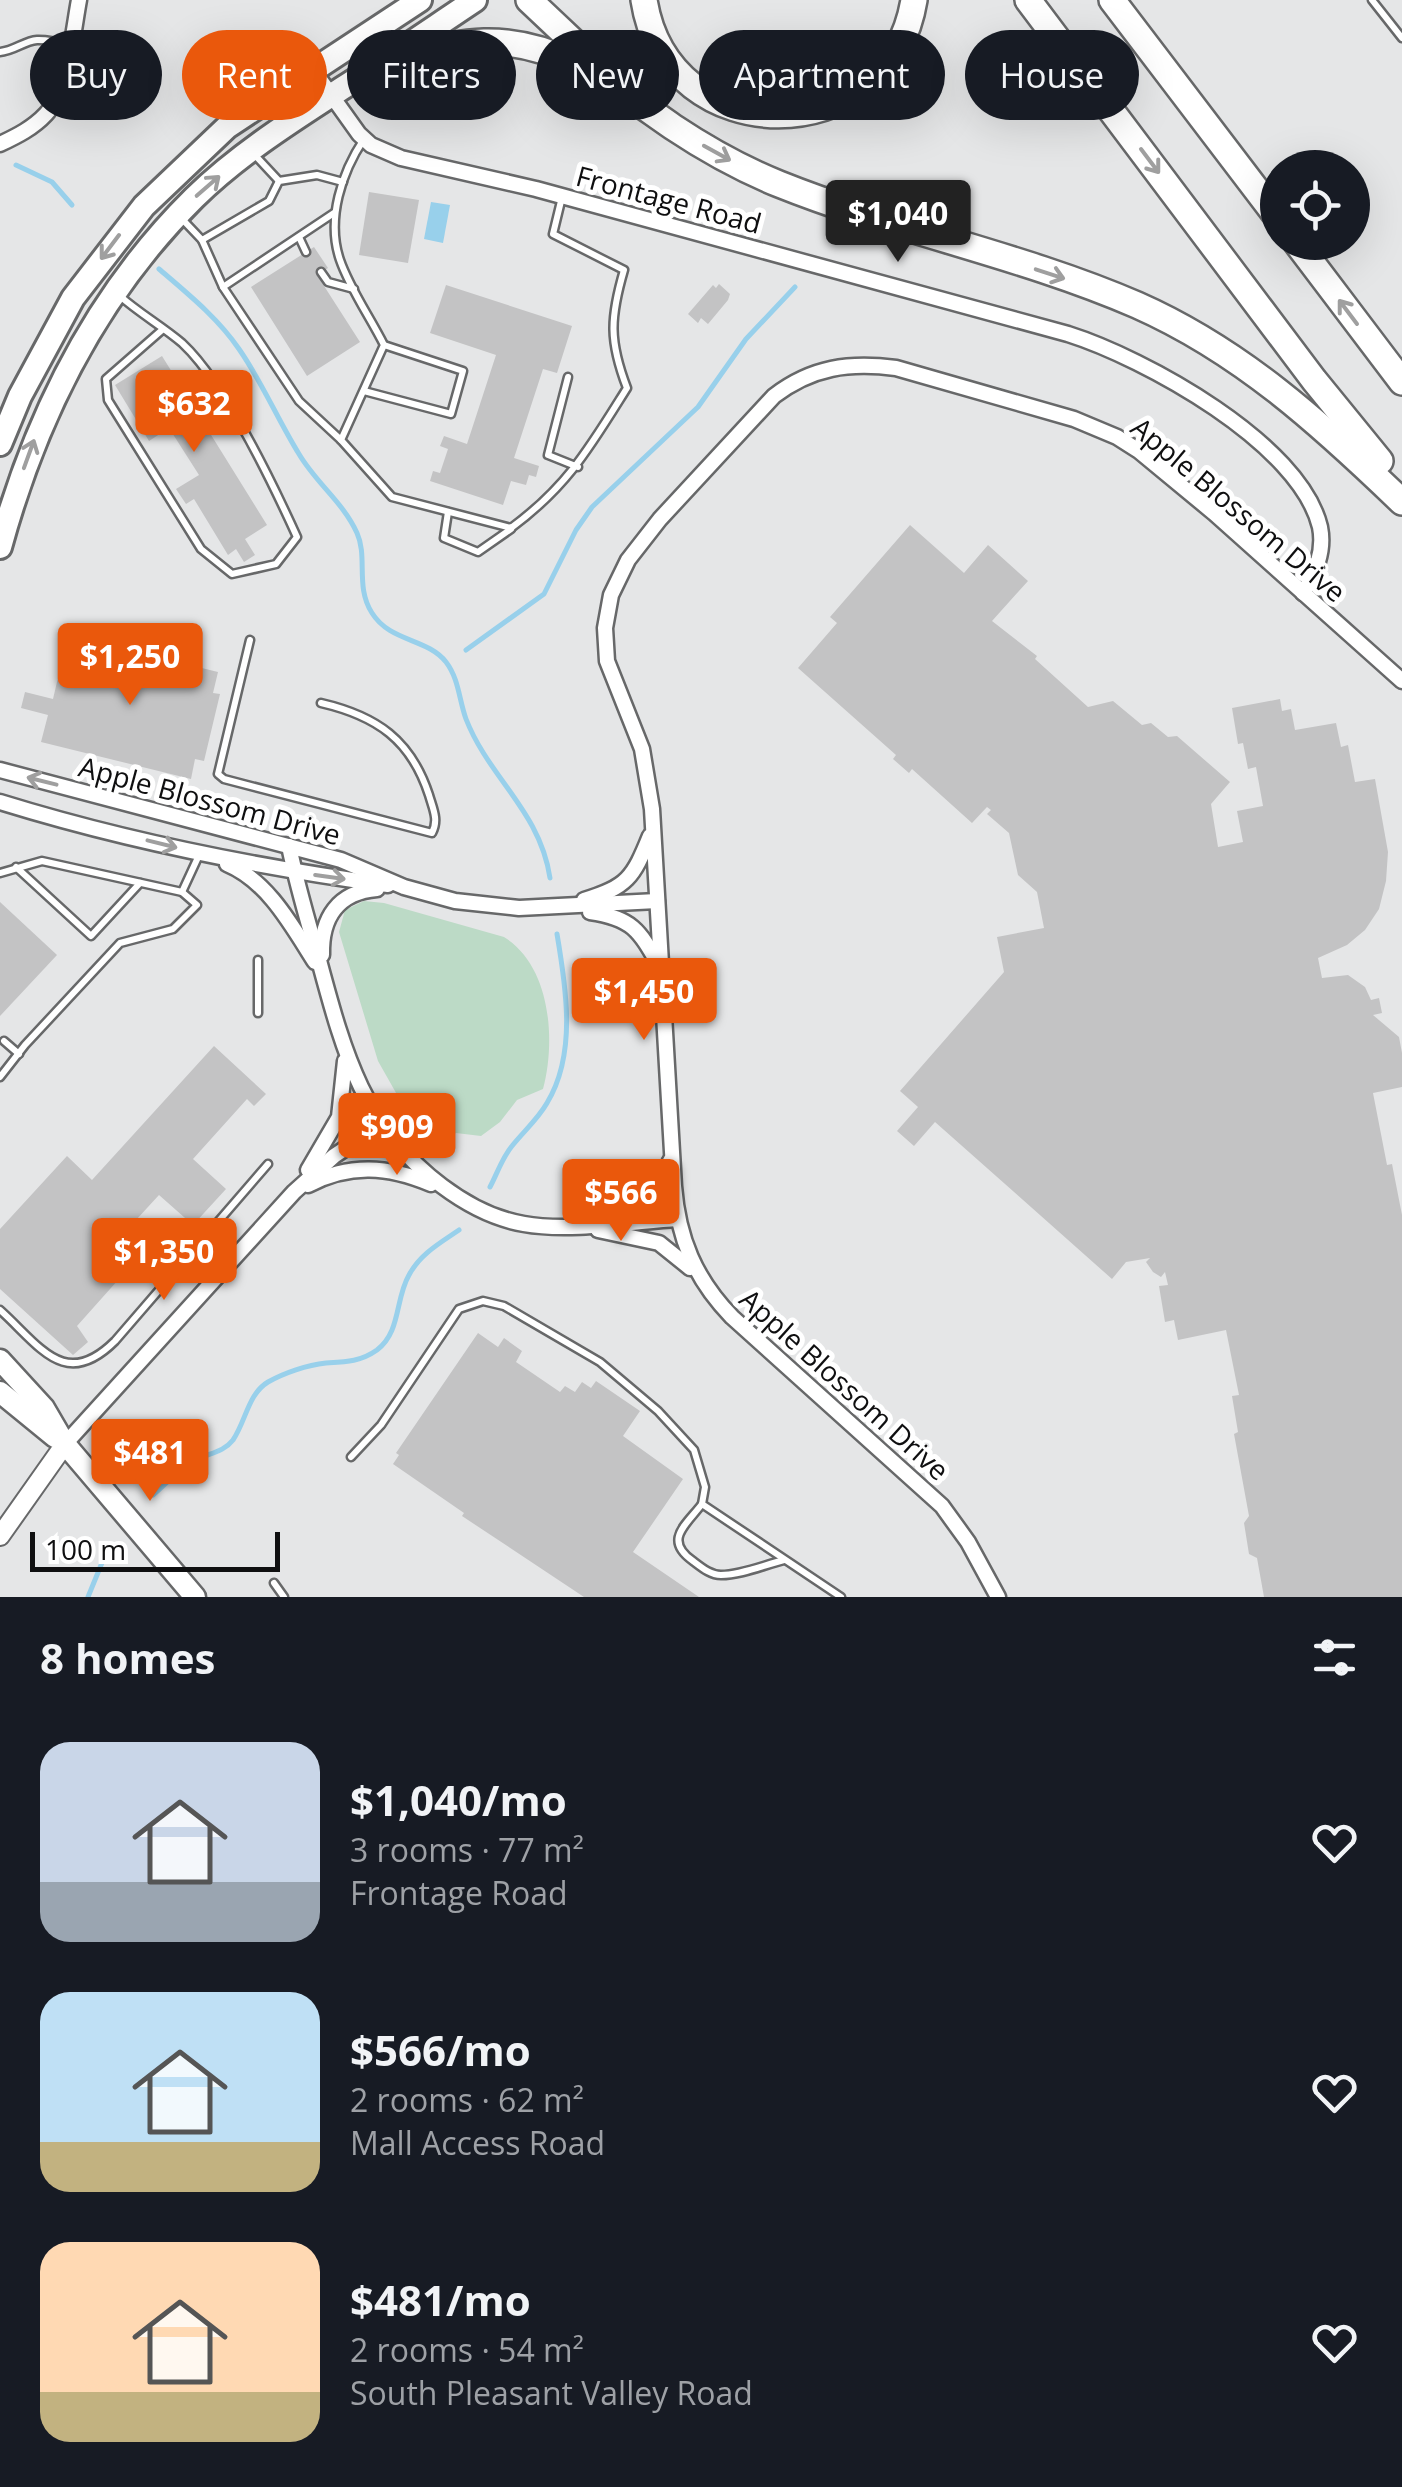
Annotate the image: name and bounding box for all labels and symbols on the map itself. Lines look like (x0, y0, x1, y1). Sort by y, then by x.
one-way arrow (701, 144, 731, 164)
one-way arrow (1140, 147, 1161, 174)
street label: Frontage Road (572, 156, 766, 242)
one-way arrow (194, 176, 220, 198)
pin: $1,040 (817, 180, 979, 265)
one-way arrow (100, 233, 121, 260)
one-way arrow (1033, 266, 1065, 284)
one-way arrow (1338, 299, 1359, 326)
pin: $632 (135, 370, 253, 455)
street label: Apple Blossom Drive (1124, 408, 1354, 610)
one-way arrow (21, 439, 39, 470)
pin: $1,250 (49, 623, 211, 708)
street label: Apple Blossom Drive (75, 747, 345, 853)
one-way arrow (27, 771, 59, 789)
one-way arrow (146, 835, 177, 854)
one-way arrow (314, 868, 346, 887)
pin: $1,450 (563, 958, 725, 1043)
pin: $909 (338, 1093, 456, 1178)
pin: $566 (562, 1159, 680, 1244)
pin: $1,350 (83, 1218, 245, 1303)
street label: Apple Blossom Drive (732, 1280, 958, 1488)
pin: $481 (91, 1419, 209, 1504)
scale bar (30, 1527, 280, 1572)

